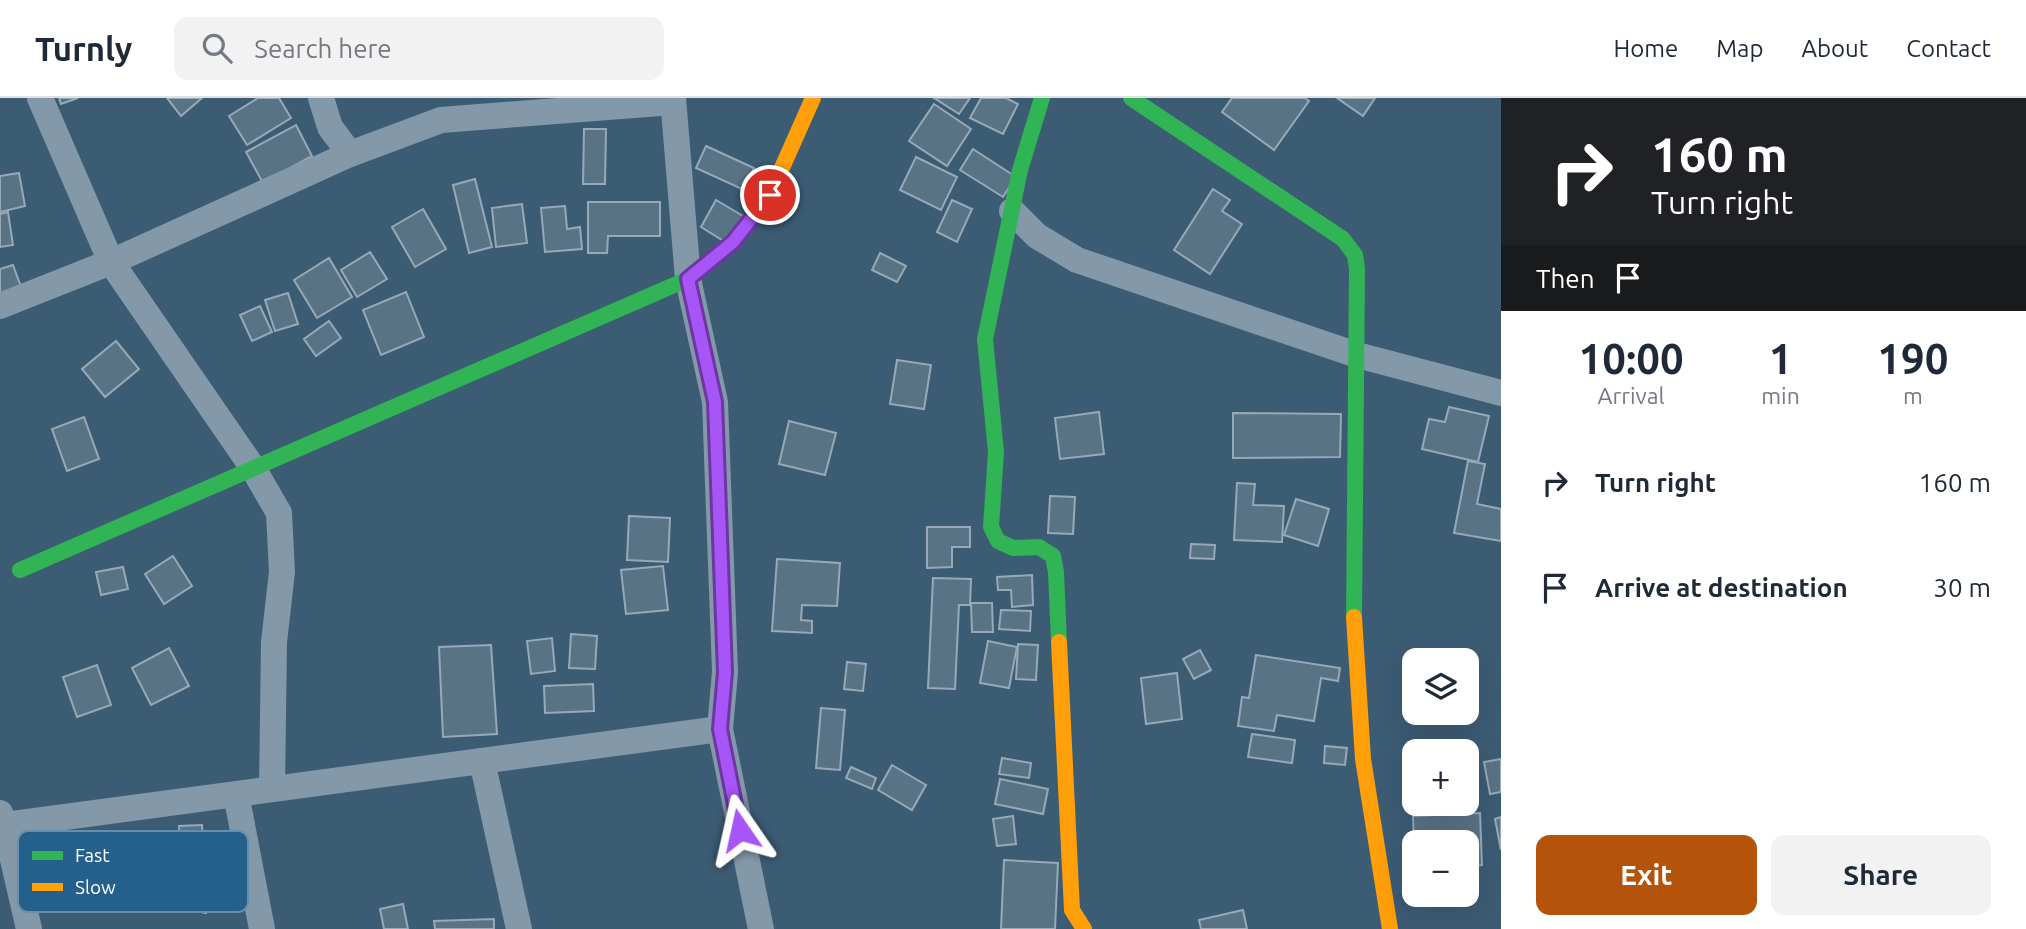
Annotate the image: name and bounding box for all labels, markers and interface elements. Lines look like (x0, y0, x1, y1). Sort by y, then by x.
search box (174, 17, 664, 80)
icon: search (198, 29, 236, 67)
text: Turnly (35, 30, 132, 67)
text: Search here (254, 34, 392, 63)
text: Home (1613, 35, 1678, 62)
text: Map (1716, 35, 1763, 62)
text: About (1801, 35, 1868, 62)
text: Contact (1906, 35, 1991, 62)
icon: right (1536, 126, 1627, 217)
text: 160 m (1651, 126, 1788, 181)
pin (740, 165, 800, 225)
icon: arrive (751, 176, 789, 214)
text: Turn right (1651, 184, 1793, 220)
icon: arrive (1609, 259, 1647, 297)
text: Then (1536, 264, 1595, 293)
text: 10:00 (1579, 335, 1684, 382)
text: 1 (1769, 335, 1792, 382)
text: 190 (1877, 335, 1948, 382)
text: Arrival (1598, 383, 1665, 408)
text: min (1761, 383, 1800, 408)
text: m (1903, 383, 1923, 408)
icon: right (1536, 464, 1574, 502)
text: Turn right (1595, 468, 1716, 497)
text: 160 m (1919, 468, 1991, 497)
icon: arrive (1536, 569, 1574, 607)
text: Arrive at destination (1595, 573, 1848, 602)
text: 30 m (1933, 573, 1991, 602)
map controls (1402, 648, 1479, 907)
button: layers (1402, 648, 1479, 725)
button: + (1402, 739, 1479, 816)
position arrow (703, 793, 777, 867)
button: − (1402, 830, 1479, 907)
legend (18, 831, 248, 912)
button: Exit (1536, 835, 1757, 915)
button: Share (1771, 835, 1991, 915)
text: Fast (75, 844, 110, 866)
text: Slow (75, 876, 116, 898)

